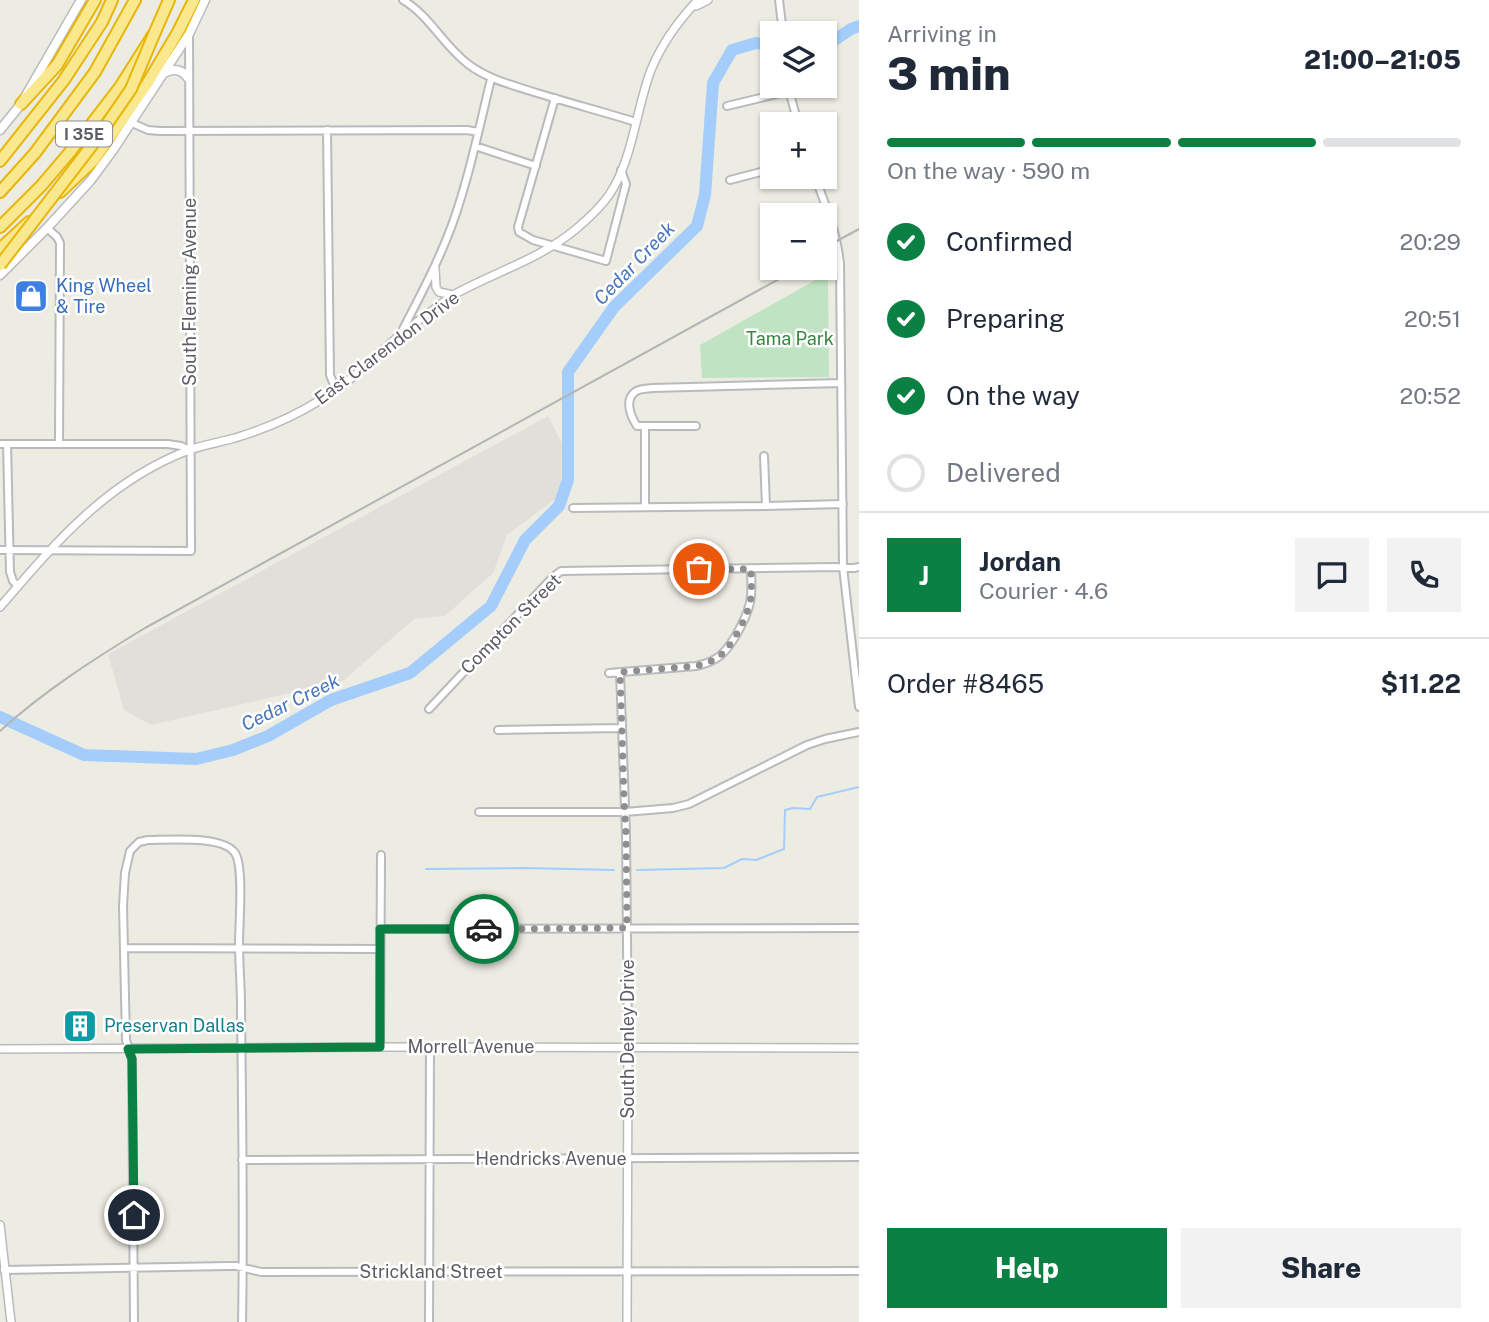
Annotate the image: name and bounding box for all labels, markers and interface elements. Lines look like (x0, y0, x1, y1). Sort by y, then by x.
text: Arriving in (887, 20, 997, 47)
map controls (760, 21, 837, 280)
button: layers (760, 21, 837, 98)
text: 21:00–21:05 (1304, 44, 1461, 75)
text: 3 min (887, 46, 1011, 100)
button: + (760, 112, 837, 189)
road number: I 35E (56, 122, 112, 146)
text: On the way · 590 m (887, 157, 1090, 184)
street label: South Fleming Avenue (179, 198, 200, 386)
button: − (760, 203, 837, 280)
water label: Cedar Creek (589, 217, 679, 309)
icon: check (887, 223, 925, 261)
text: Confirmed (946, 226, 1073, 257)
text: 20:29 (1399, 228, 1461, 255)
place label: King Wheel & Tire (56, 275, 152, 317)
shop icon: King Wheel & Tire (12, 277, 50, 315)
street label: East Clarendon Drive (310, 287, 463, 409)
icon: check (887, 300, 925, 338)
text: Preparing (946, 303, 1065, 334)
text: 20:51 (1404, 305, 1461, 332)
park label: Tama Park (746, 328, 834, 349)
icon: check (887, 377, 925, 415)
text: On the way (946, 380, 1080, 411)
text: 20:52 (1400, 382, 1461, 409)
text: Delivered (946, 457, 1061, 488)
button: chat (1295, 538, 1369, 612)
button: phone (1387, 538, 1461, 612)
pin (669, 539, 729, 599)
text: Jordan (979, 546, 1061, 577)
icon: bag (680, 550, 718, 588)
text: J (919, 560, 929, 591)
street label: Compton Street (456, 569, 565, 678)
text: Courier · 4.6 (979, 577, 1108, 604)
water label: Cedar Creek (237, 668, 343, 735)
text: Order #8465 (887, 668, 1044, 699)
text: $11.22 (1381, 668, 1461, 699)
courier (449, 894, 519, 964)
icon: car (465, 910, 503, 948)
street label: South Denley Drive (617, 959, 638, 1119)
building icon: Preservan Dallas (61, 1007, 99, 1045)
place label: Preservan Dallas (104, 1015, 245, 1036)
street label: Morrell Avenue (408, 1036, 534, 1057)
street label: Hendricks Avenue (475, 1148, 627, 1169)
pin (104, 1185, 164, 1245)
icon: home (115, 1196, 153, 1234)
button: Help (887, 1228, 1167, 1308)
button: Share (1181, 1228, 1461, 1308)
street label: Strickland Street (359, 1261, 503, 1282)

